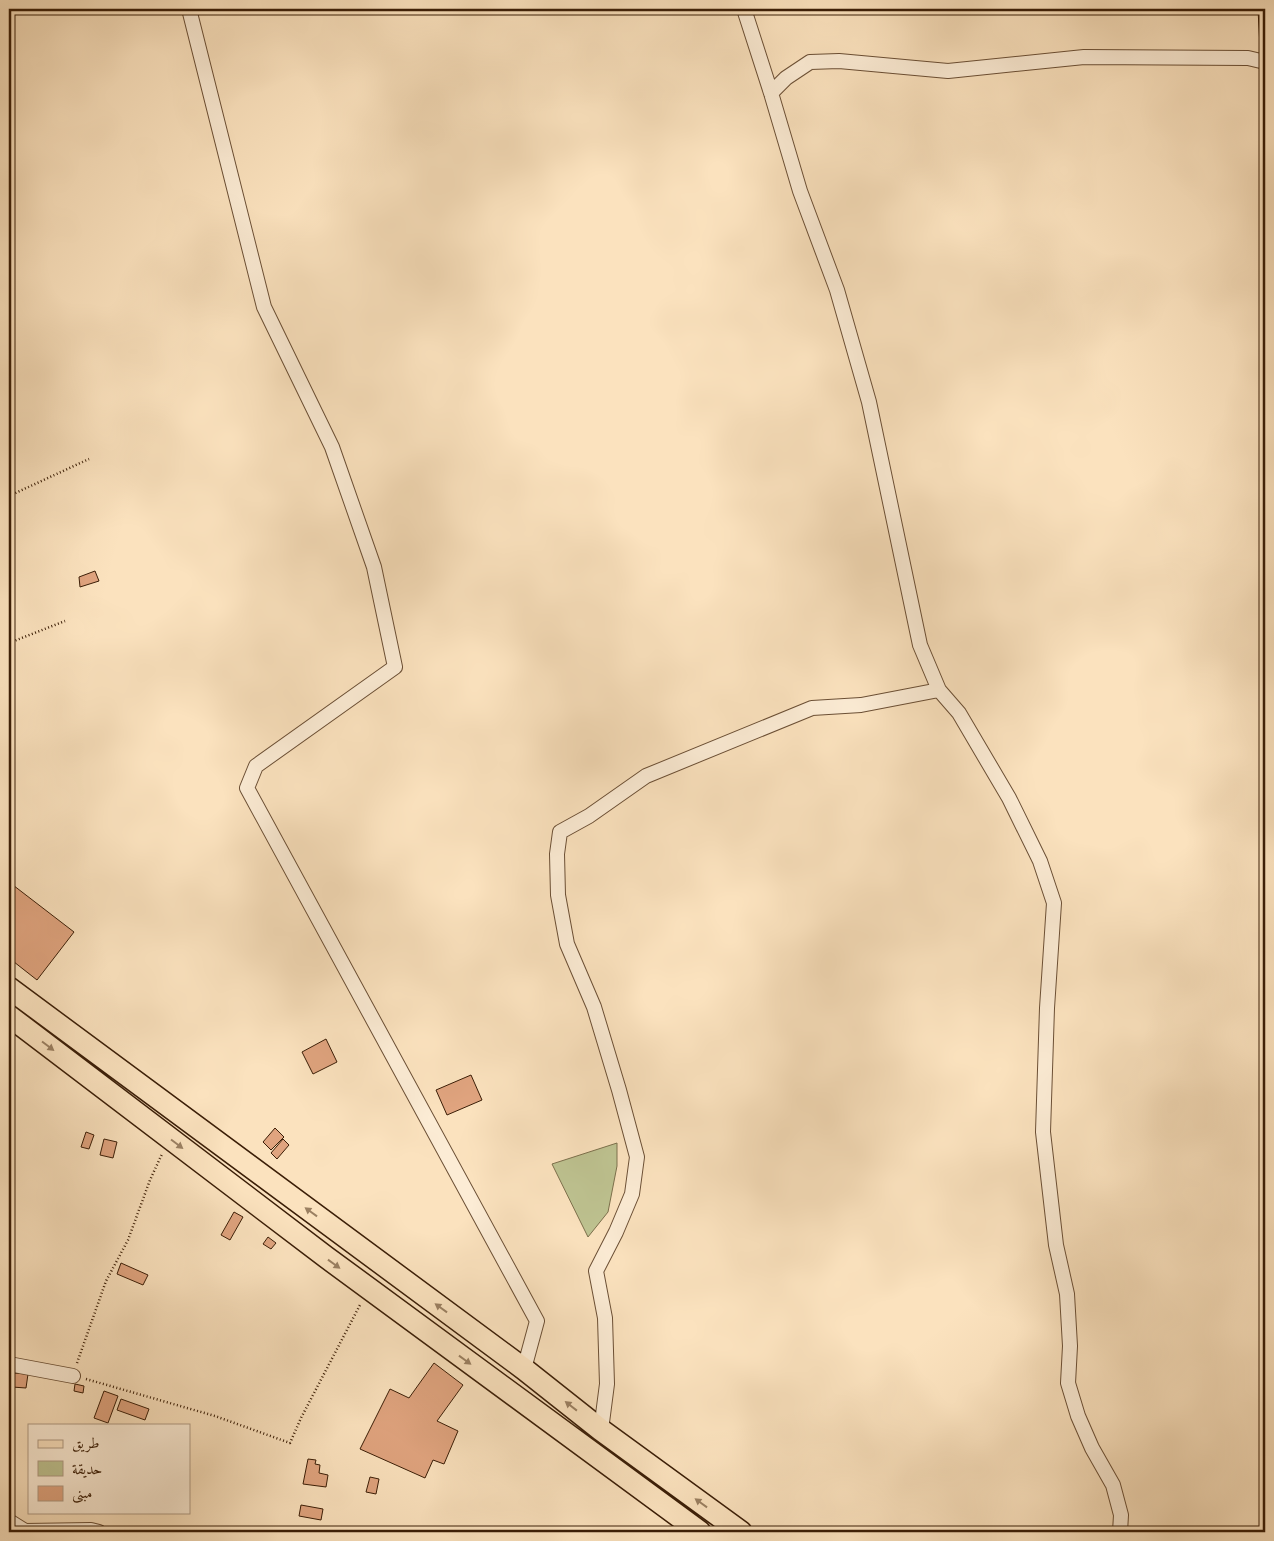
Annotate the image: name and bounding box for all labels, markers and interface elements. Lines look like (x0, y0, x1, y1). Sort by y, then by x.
one-way arrow (41, 1040, 54, 1051)
one-way arrow (170, 1139, 183, 1150)
one-way arrow (304, 1207, 318, 1217)
one-way arrow (327, 1258, 340, 1269)
one-way arrow (435, 1303, 448, 1314)
one-way arrow (458, 1355, 472, 1365)
one-way arrow (565, 1401, 578, 1412)
legend (28, 1424, 190, 1514)
text: طريق (72, 1434, 99, 1453)
text: حديقة (72, 1460, 102, 1479)
text: مبنى (72, 1484, 92, 1504)
one-way arrow (695, 1498, 708, 1509)

